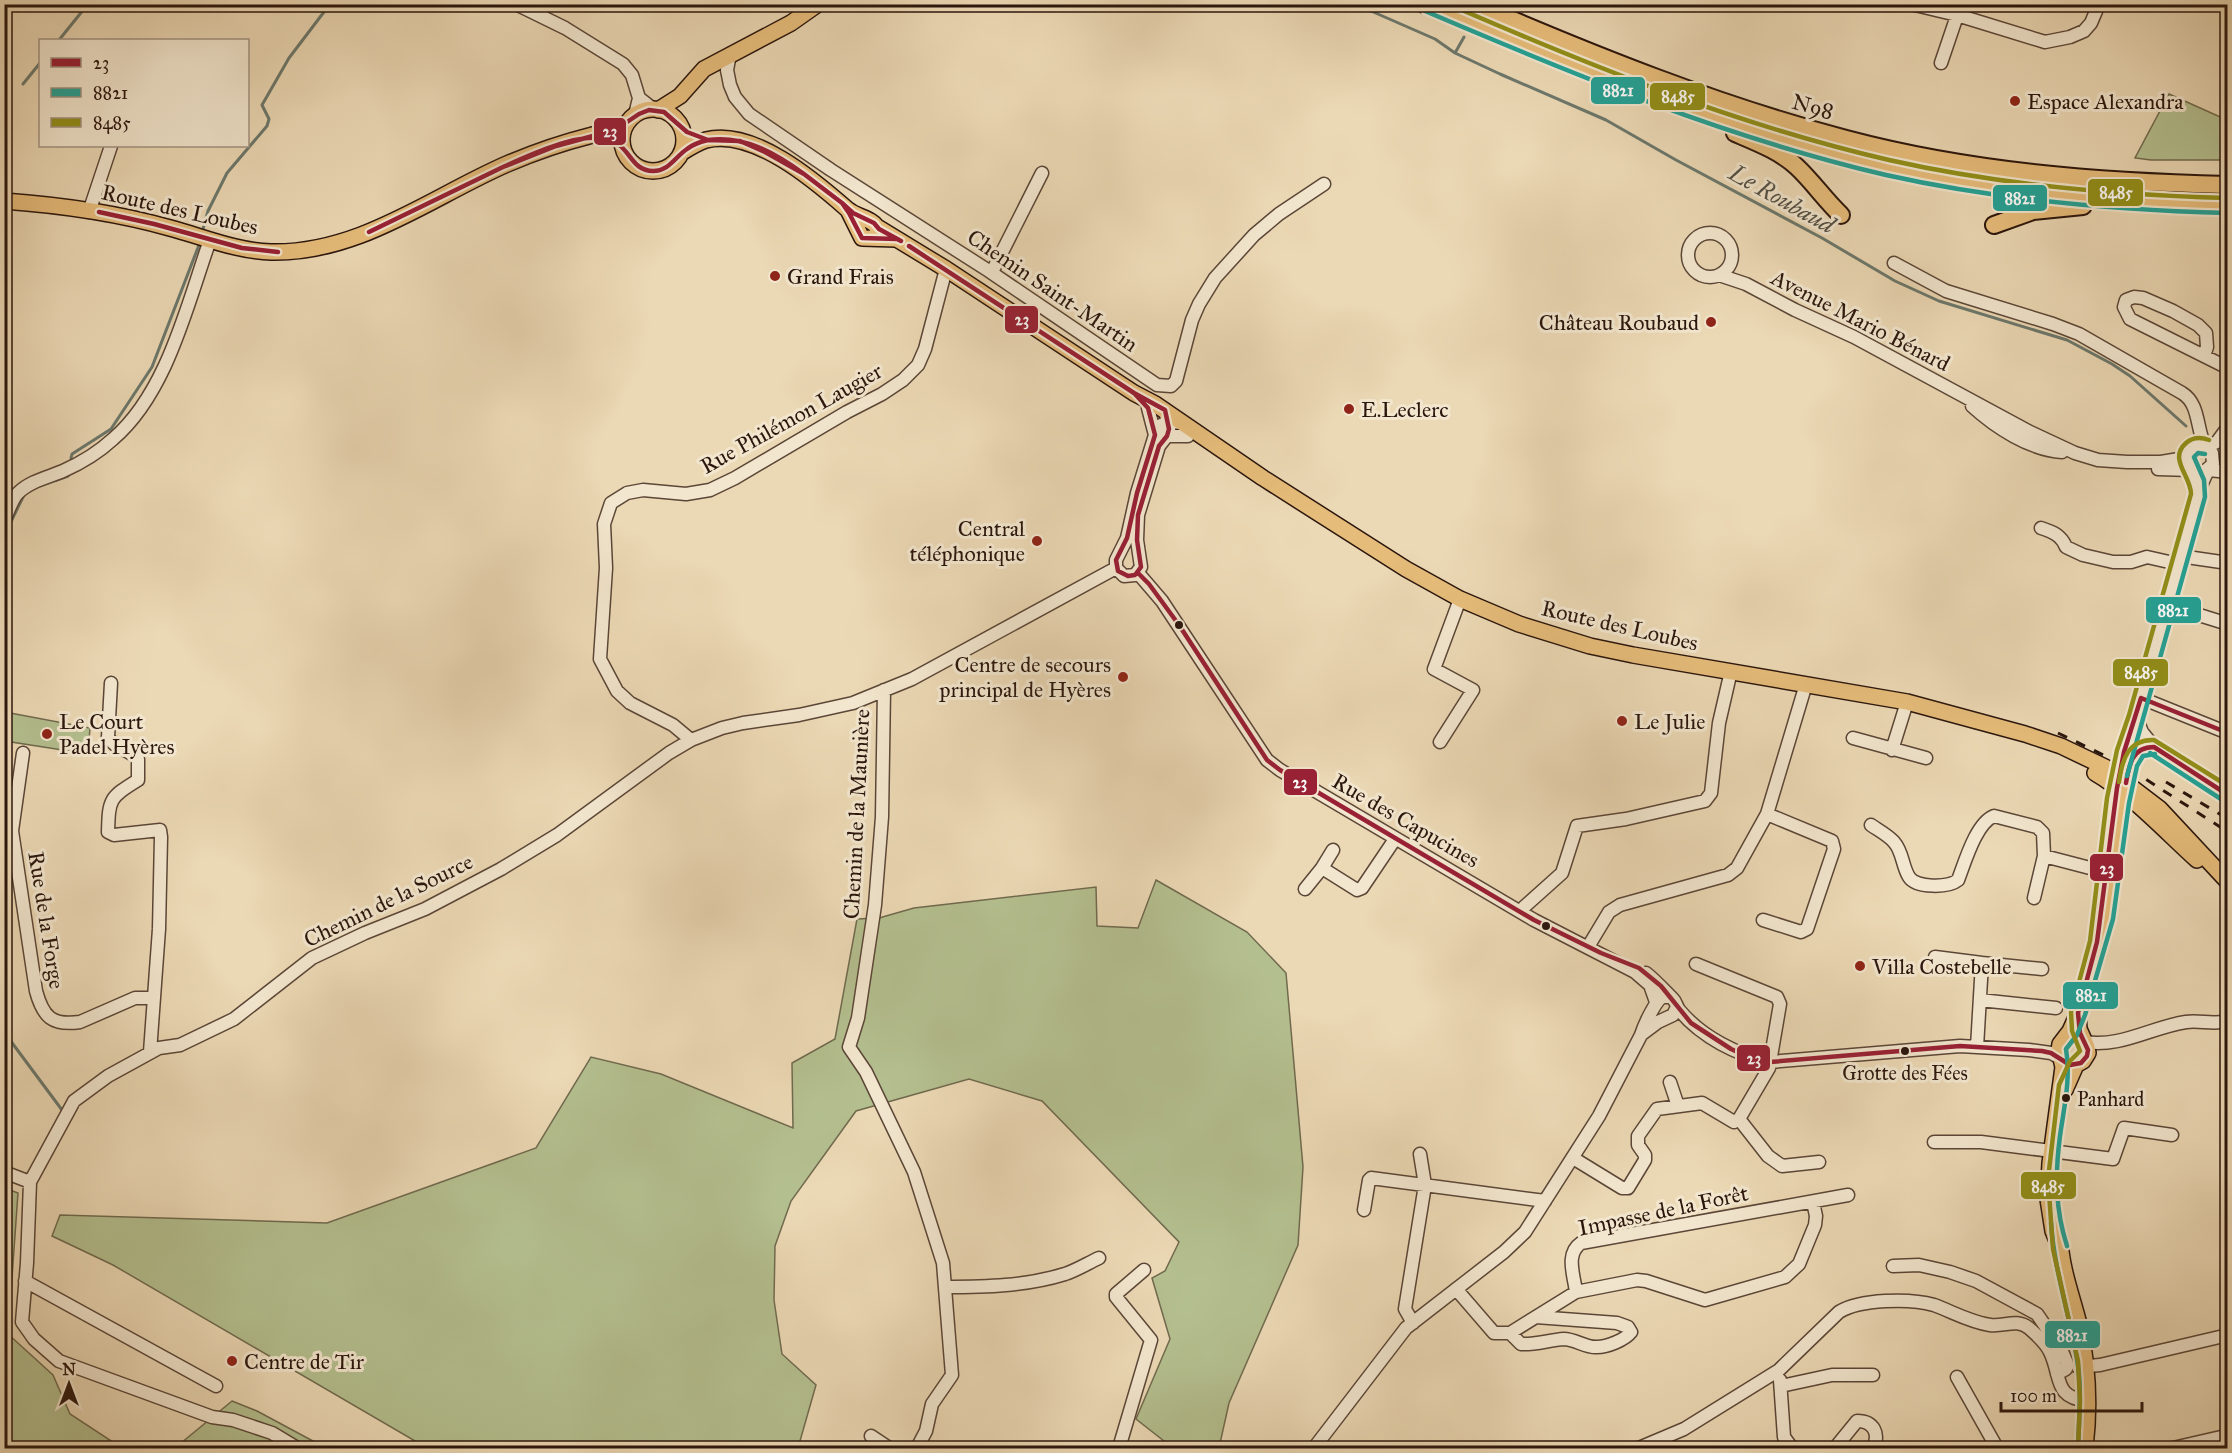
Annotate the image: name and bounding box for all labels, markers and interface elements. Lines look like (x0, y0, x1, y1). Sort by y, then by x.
legend (39, 39, 249, 147)
text: 23 (93, 52, 109, 74)
line badge: 8821 (1590, 76, 1646, 105)
text: 8821 (1602, 81, 1634, 100)
text: 8821 (93, 82, 128, 104)
line badge: 8485 (1649, 82, 1706, 111)
text: 8485 (1661, 87, 1695, 107)
street label: N98 (1789, 88, 1837, 125)
place label: Espace Alexandra (2027, 88, 2184, 115)
marker: Espace Alexandra (2008, 94, 2022, 108)
text: 8485 (93, 112, 131, 134)
line badge: 23 (593, 117, 627, 146)
text: 23 (603, 122, 617, 142)
water label: Le Roubaud (1723, 157, 1841, 241)
street label: Route des Loubes (99, 178, 261, 241)
line badge: 8485 (2087, 178, 2144, 207)
text: 8485 (2099, 183, 2133, 203)
line badge: 8821 (1992, 184, 2048, 212)
text: 8821 (2004, 189, 2036, 208)
street label: Chemin Saint-Martin (962, 223, 1143, 358)
place label: Grand Frais (787, 263, 894, 290)
street label: Avenue Mario Bénard (1766, 263, 1955, 377)
marker: Grand Frais (768, 269, 782, 283)
line badge: 23 (1004, 305, 1039, 334)
place label: Château Roubaud (1539, 309, 1699, 336)
text: 23 (1015, 310, 1029, 330)
marker: Château Roubaud (1704, 315, 1718, 329)
street label: Rue Philémon Laugier (695, 357, 888, 480)
place label: E.Leclerc (1361, 396, 1449, 423)
marker: E.Leclerc (1342, 402, 1356, 416)
place label: Central téléphonique (910, 515, 1025, 567)
marker: Central téléphonique (1030, 534, 1044, 548)
street label: Route des Loubes (1539, 594, 1701, 657)
line badge: 8821 (2145, 596, 2202, 624)
text: 8821 (2157, 601, 2189, 620)
unlabelled marker (1173, 619, 1185, 631)
place label: Centre de secours principal de Hyères (939, 651, 1111, 703)
line badge: 8485 (2112, 658, 2169, 687)
text: 8485 (2124, 663, 2158, 683)
marker: Centre de secours principal de Hyères (1116, 670, 1130, 684)
place label: Le Court Padel Hyères (59, 708, 174, 760)
street label: Chemin de la Maunière (838, 708, 875, 920)
place label: Le Julie (1634, 708, 1705, 735)
marker: Le Julie (1615, 714, 1629, 728)
marker: Le Court Padel Hyères (40, 727, 54, 741)
street label: Rue des Capucines (1327, 767, 1484, 873)
line badge: 23 (1283, 768, 1318, 796)
text: 23 (1293, 773, 1307, 793)
street label: Chemin de la Source (299, 848, 477, 953)
street label: Rue de la Forge (22, 850, 71, 991)
line badge: 23 (2089, 853, 2124, 882)
text: 23 (2100, 859, 2114, 879)
unlabelled marker (1540, 920, 1552, 932)
place label: Villa Costebelle (1871, 953, 2011, 980)
marker: Villa Costebelle (1853, 959, 1867, 973)
line badge: 8821 (2062, 981, 2119, 1010)
text: 8821 (2075, 986, 2107, 1005)
line badge: 23 (1736, 1044, 1771, 1072)
marker: Grotte des Fées (1899, 1045, 1911, 1057)
text: 23 (1747, 1049, 1761, 1069)
place label: Grotte des Fées (1842, 1061, 1968, 1085)
place label: Panhard (2077, 1087, 2144, 1111)
marker: Panhard (2060, 1092, 2072, 1104)
line badge: 8485 (2020, 1171, 2077, 1200)
text: 8485 (2031, 1177, 2065, 1197)
street label: Impasse de la Forêt (1576, 1179, 1751, 1242)
line badge: 8821 (2044, 1320, 2101, 1349)
text: 8821 (2056, 1326, 2088, 1345)
place label: Centre de Tir (244, 1348, 365, 1375)
north arrow (39, 1354, 99, 1414)
marker: Centre de Tir (225, 1354, 239, 1368)
text: N (62, 1360, 76, 1379)
scale bar (2001, 1375, 2142, 1413)
text: 100 m (2010, 1385, 2057, 1407)

